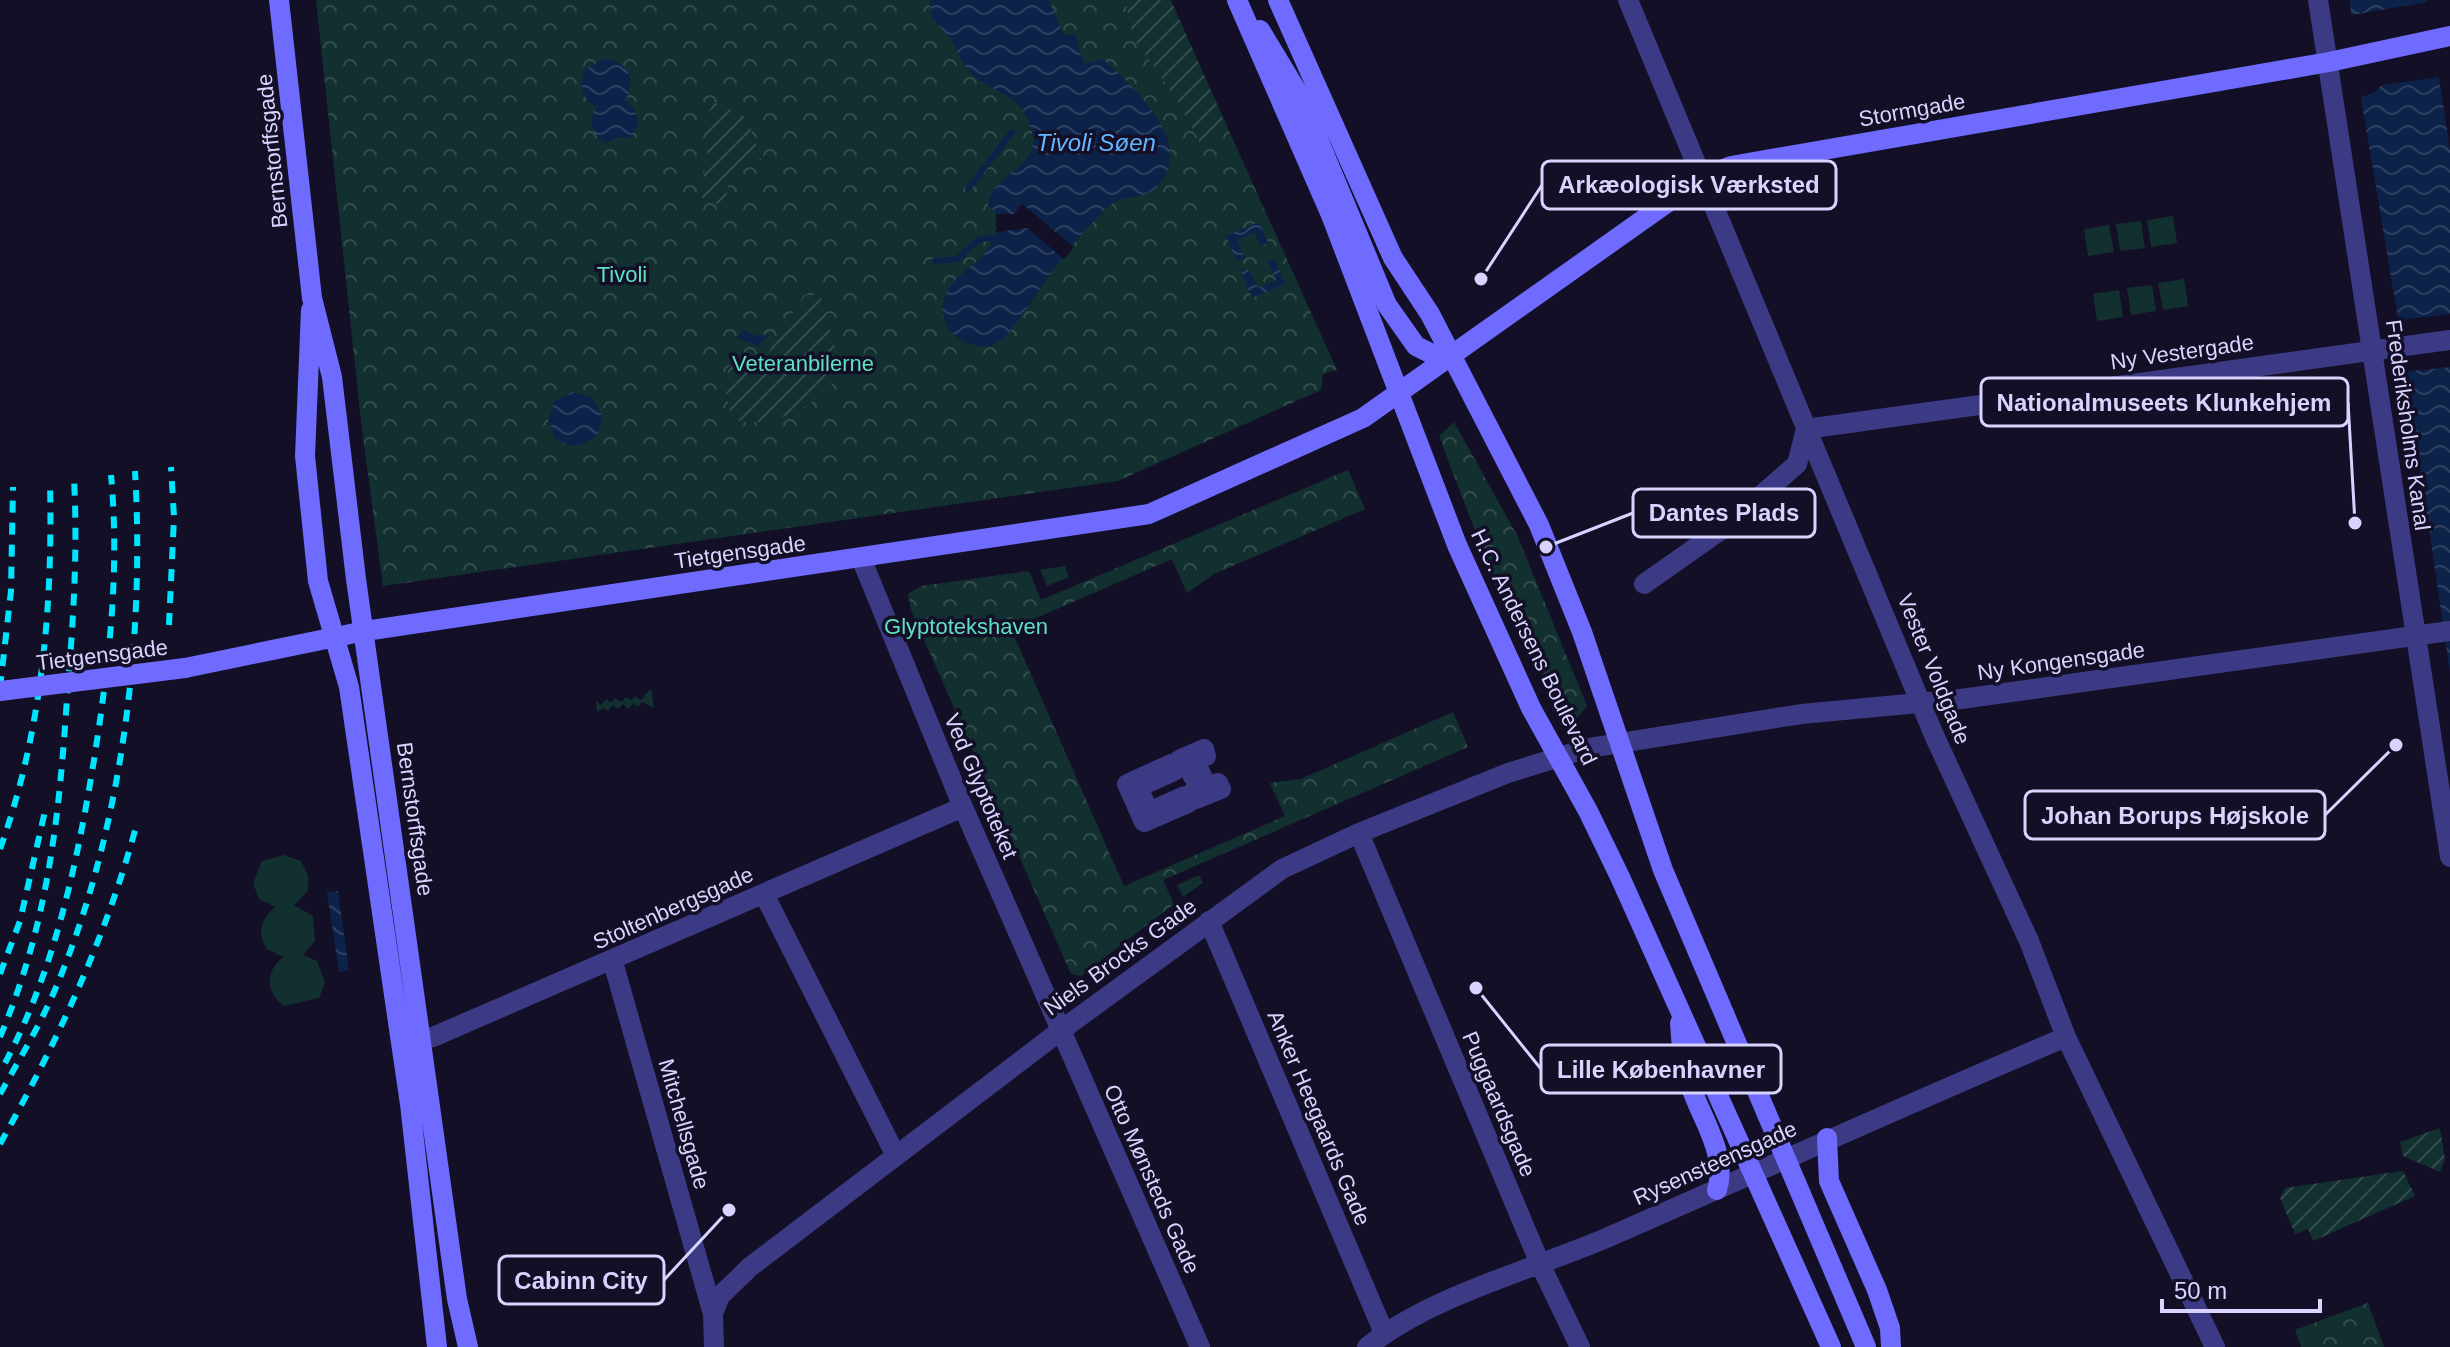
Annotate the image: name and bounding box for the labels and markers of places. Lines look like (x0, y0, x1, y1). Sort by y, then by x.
callout: Arkæologisk Værksted (1542, 161, 1836, 209)
callout: Nationalmuseets Klunkehjem (1981, 378, 2348, 426)
callout: Dantes Plads (1633, 489, 1815, 537)
callout: Johan Borups Højskole (2025, 791, 2325, 839)
callout: Lille Københavner (1541, 1045, 1781, 1093)
callout: Cabinn City (499, 1256, 664, 1304)

